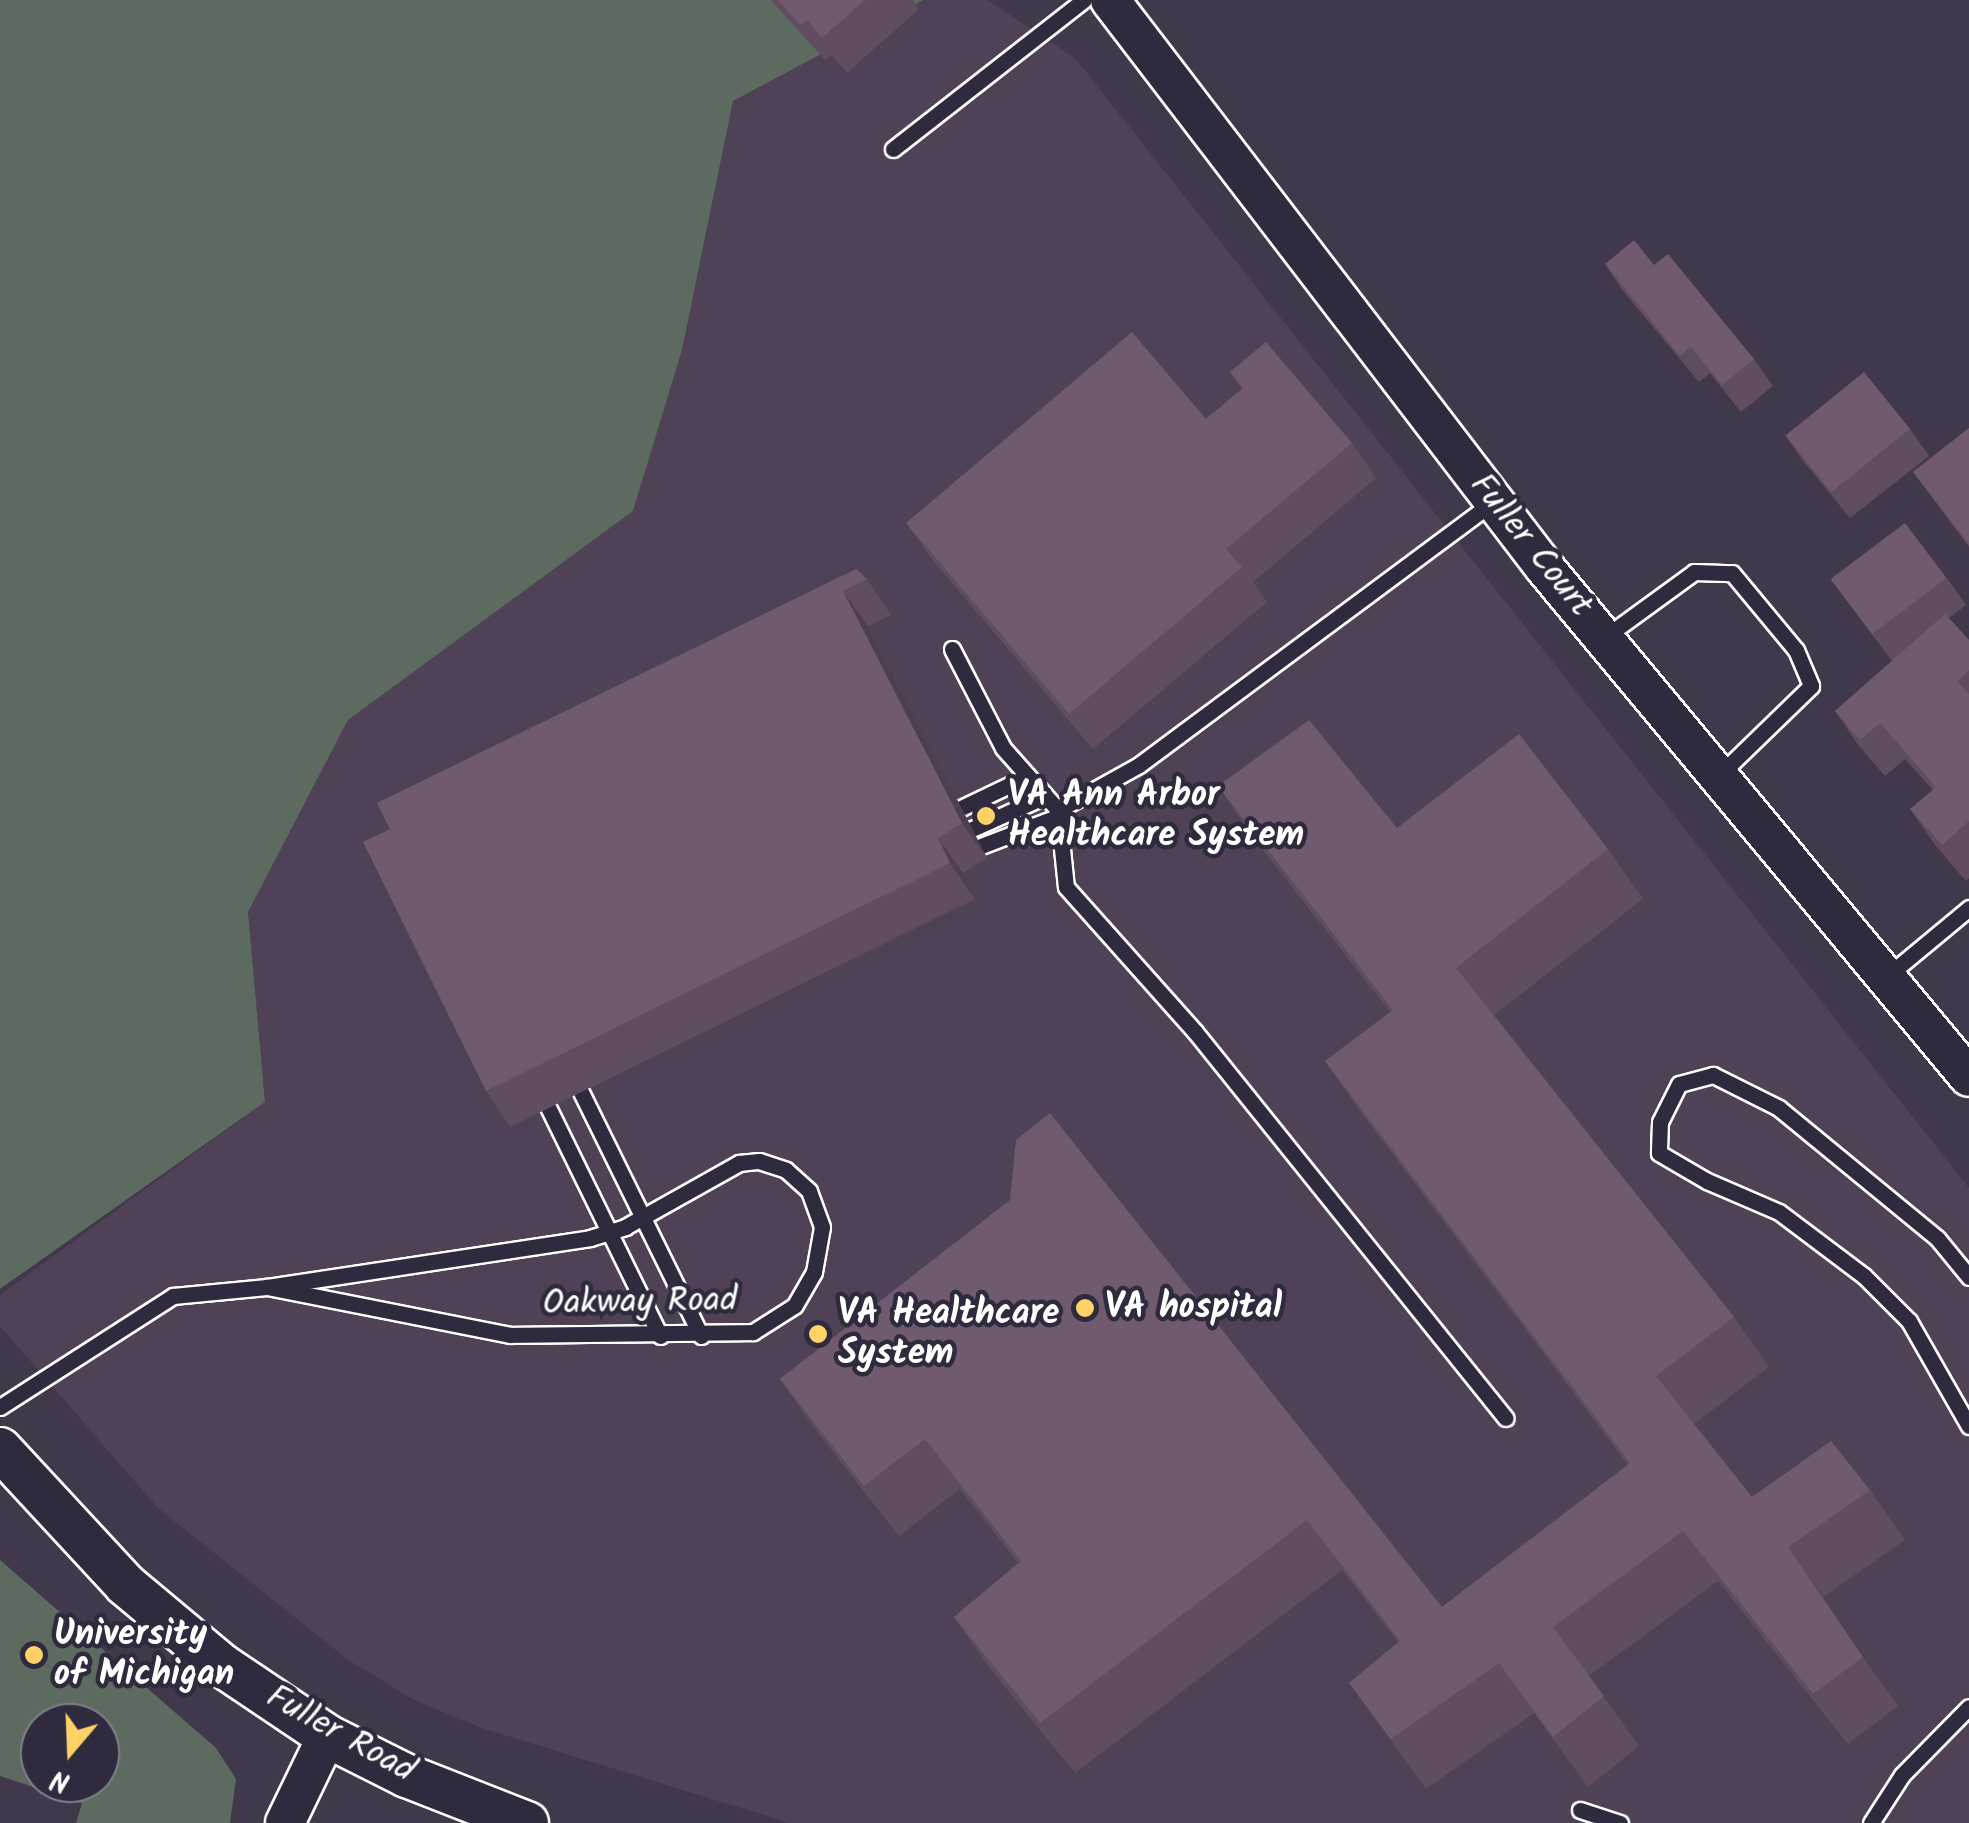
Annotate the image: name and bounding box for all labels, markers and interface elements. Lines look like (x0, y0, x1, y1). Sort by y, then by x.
street label: Fuller Court (1459, 466, 1601, 626)
place label: VA Ann Arbor Healthcare System (1008, 775, 1304, 857)
marker: VA Ann Arbor Healthcare System (973, 803, 999, 829)
street label: Oakway Road (542, 1280, 738, 1326)
place label: VA hospital (1105, 1287, 1282, 1329)
place label: VA Healthcare System (838, 1293, 1059, 1375)
marker: VA hospital (1074, 1297, 1096, 1319)
marker: VA Healthcare System (807, 1323, 829, 1345)
place label: University of Michigan (54, 1614, 234, 1696)
marker: University of Michigan (23, 1644, 45, 1666)
street label: Fuller Road (258, 1677, 422, 1793)
north arrow (20, 1703, 120, 1803)
text: N (45, 1756, 76, 1804)

